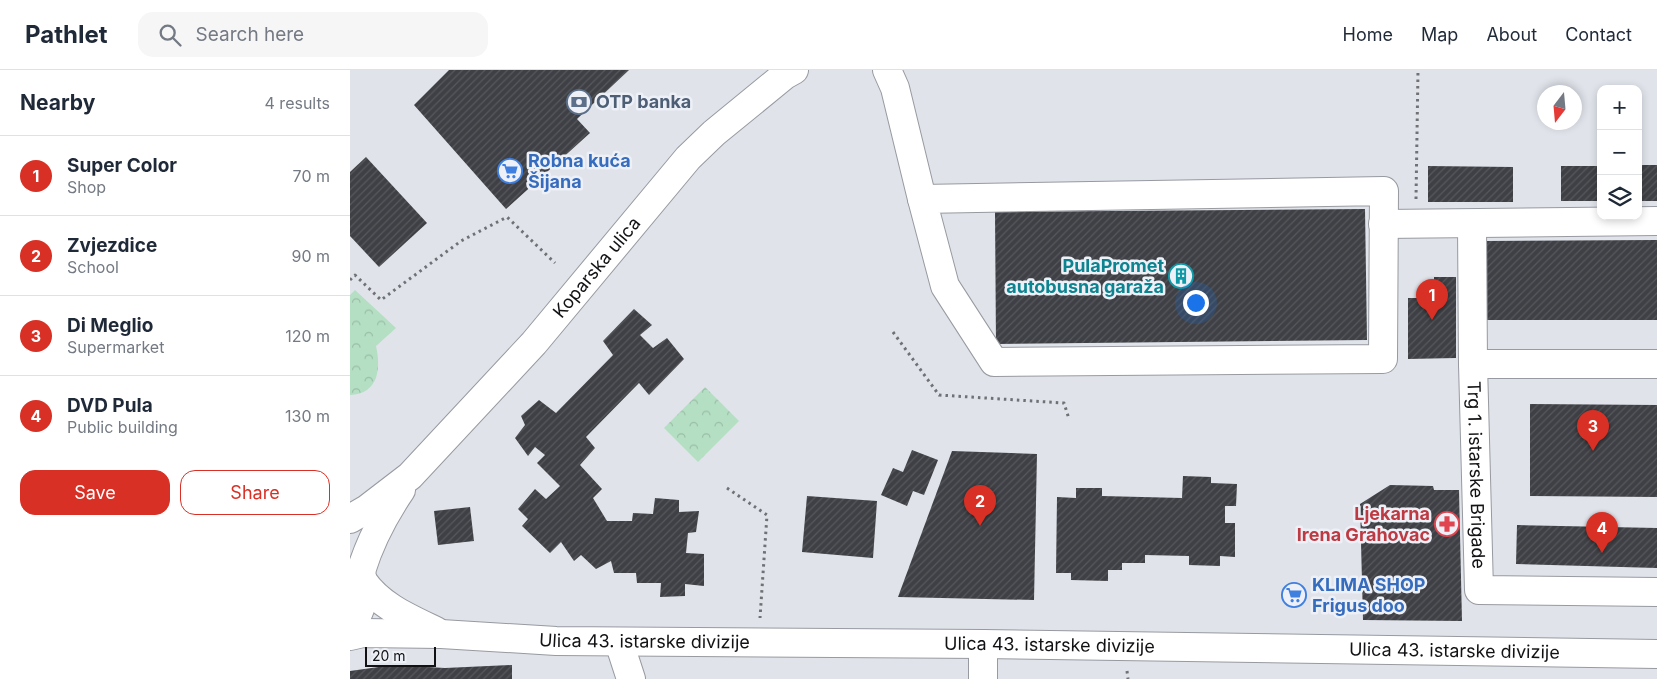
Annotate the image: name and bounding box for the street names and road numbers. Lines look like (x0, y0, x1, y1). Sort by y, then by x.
street label: Koparska ulica (548, 212, 644, 322)
street label: Trg 1. istarske Brigade (1463, 381, 1489, 569)
street label: Ulica 43. istarske divizije (538, 629, 750, 652)
street label: Ulica 43. istarske divizije (944, 633, 1155, 657)
street label: Ulica 43. istarske divizije (1349, 638, 1560, 663)

